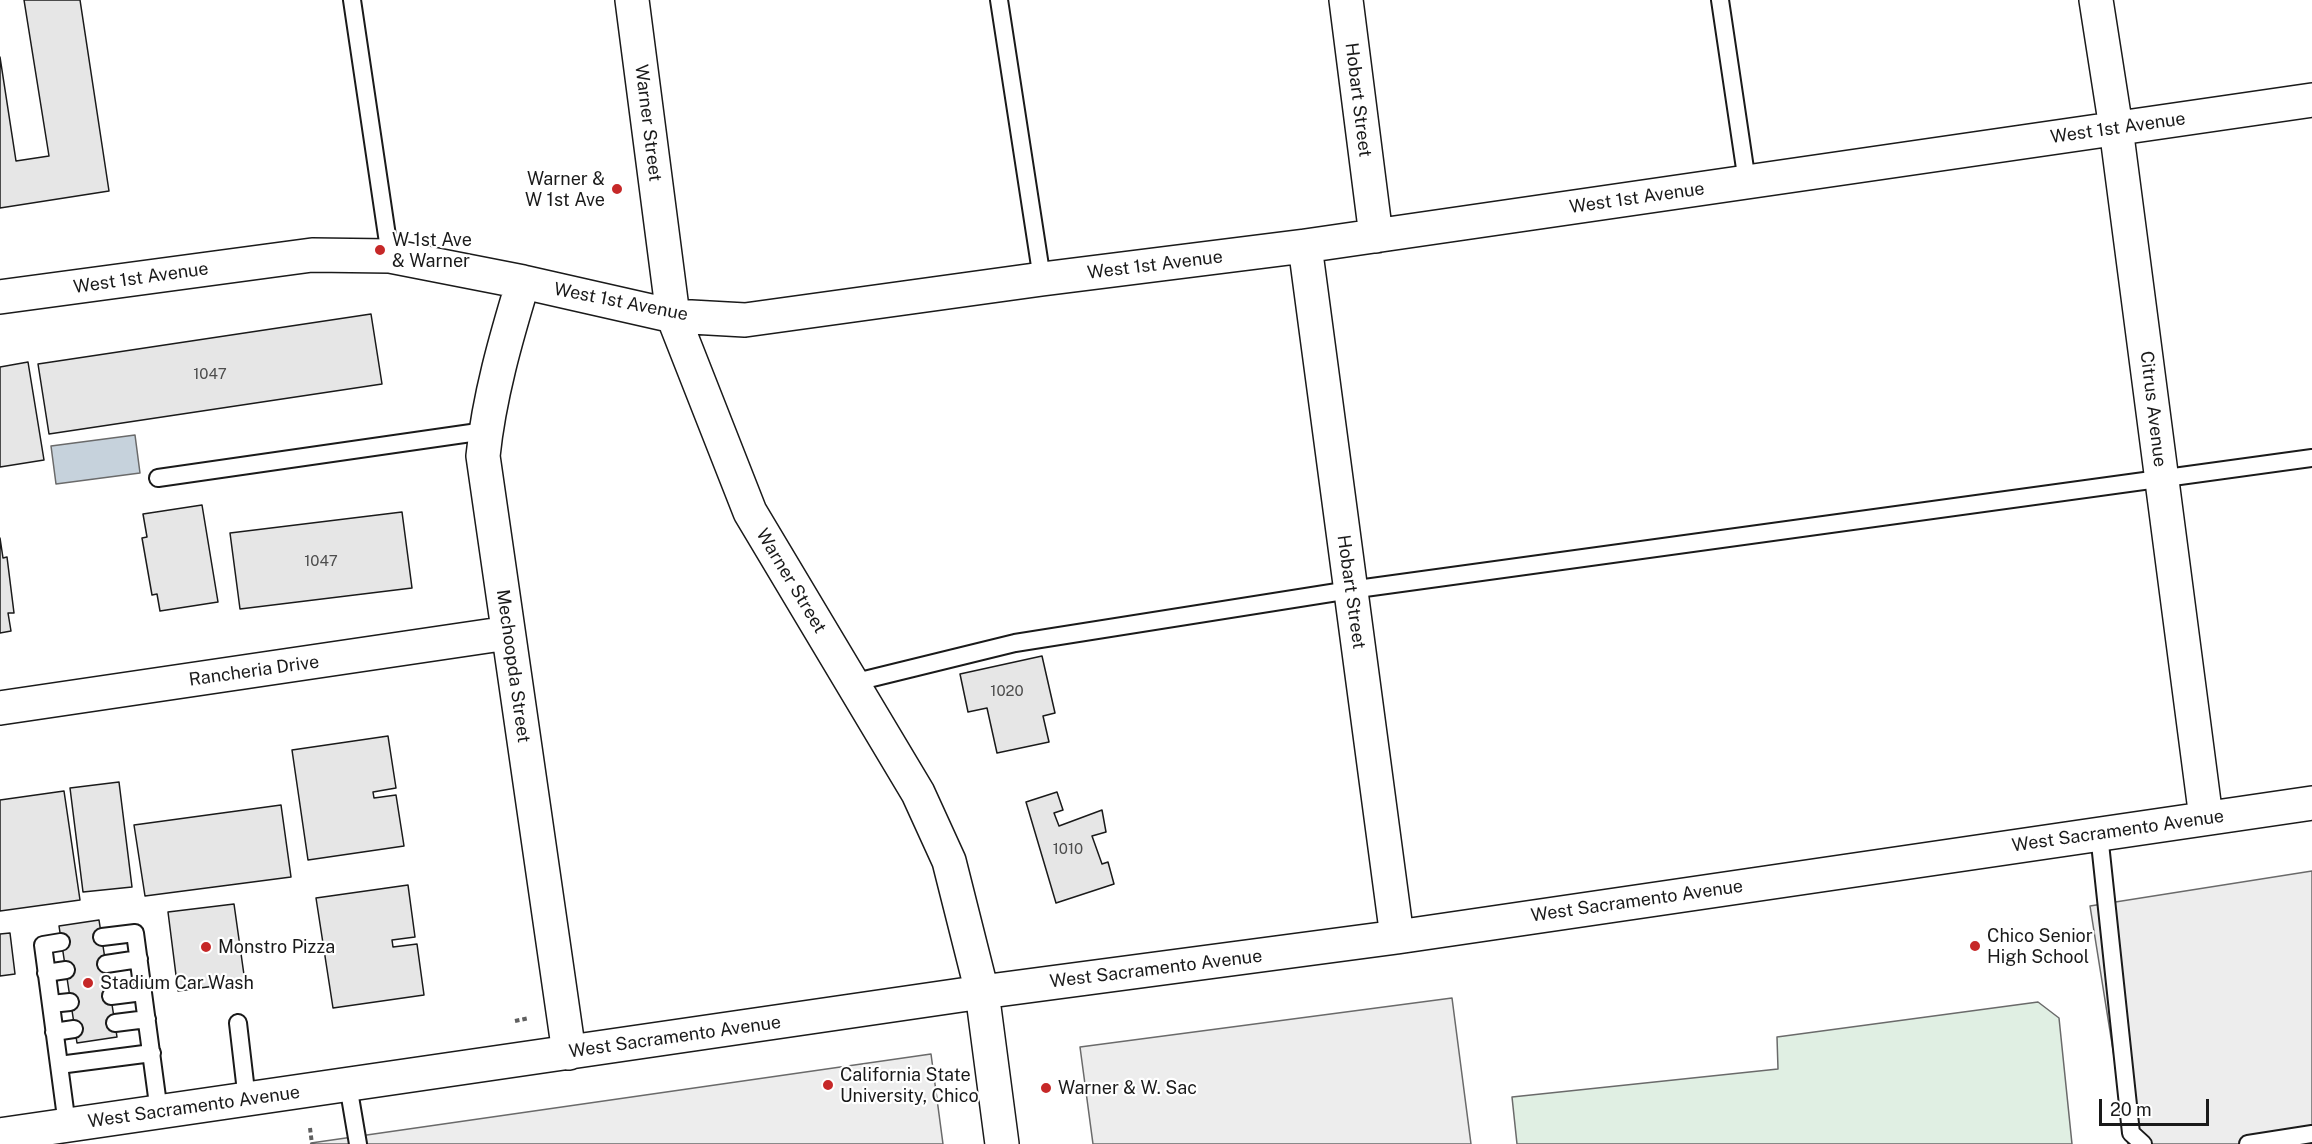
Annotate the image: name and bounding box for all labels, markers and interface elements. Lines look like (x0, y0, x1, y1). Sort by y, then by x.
street label: Hobart Street (1340, 42, 1376, 158)
street label: Warner Street (630, 63, 666, 183)
street label: West 1st Avenue (2049, 108, 2187, 148)
place label: Warner & W 1st Ave (525, 168, 605, 210)
street label: West 1st Avenue (1568, 178, 1706, 218)
marker: Warner & W 1st Ave (610, 182, 624, 196)
place label: W 1st Ave & Warner (392, 229, 472, 272)
marker: W 1st Ave & Warner (373, 243, 387, 257)
street label: West 1st Avenue (1086, 246, 1224, 284)
street label: West 1st Avenue (72, 258, 210, 298)
street label: West 1st Avenue (552, 278, 690, 326)
street label: Citrus Avenue (2135, 350, 2171, 468)
house number: 1047 (193, 365, 227, 383)
street label: Warner Street (751, 525, 831, 637)
street label: Hobart Street (1332, 533, 1370, 651)
house number: 1047 (304, 552, 338, 570)
street label: Mechoopda Street (492, 588, 534, 744)
street label: Rancheria Drive (187, 651, 321, 691)
house number: 1020 (990, 682, 1024, 700)
street label: West Sacramento Avenue (2011, 805, 2225, 857)
house number: 1010 (1053, 840, 1083, 858)
street label: West Sacramento Avenue (1530, 875, 1744, 927)
place label: Chico Senior High School (1987, 925, 2093, 968)
place label: Monstro Pizza (218, 936, 335, 958)
marker: Chico Senior High School (1968, 939, 1982, 953)
marker: Monstro Pizza (199, 940, 213, 954)
street label: West Sacramento Avenue (1049, 945, 1263, 993)
place label: Stadium Car Wash (100, 972, 254, 994)
marker: Stadium Car Wash (81, 976, 95, 990)
street label: West Sacramento Avenue (568, 1011, 782, 1063)
place label: California State University, Chico (840, 1064, 979, 1106)
place label: Warner & W. Sac (1058, 1077, 1197, 1099)
marker: California State University, Chico (821, 1078, 835, 1092)
street label: West Sacramento Avenue (87, 1081, 301, 1133)
marker: Warner & W. Sac (1039, 1081, 1053, 1095)
scale bar (2102, 1087, 2212, 1125)
text: 20 m (2110, 1099, 2152, 1120)

